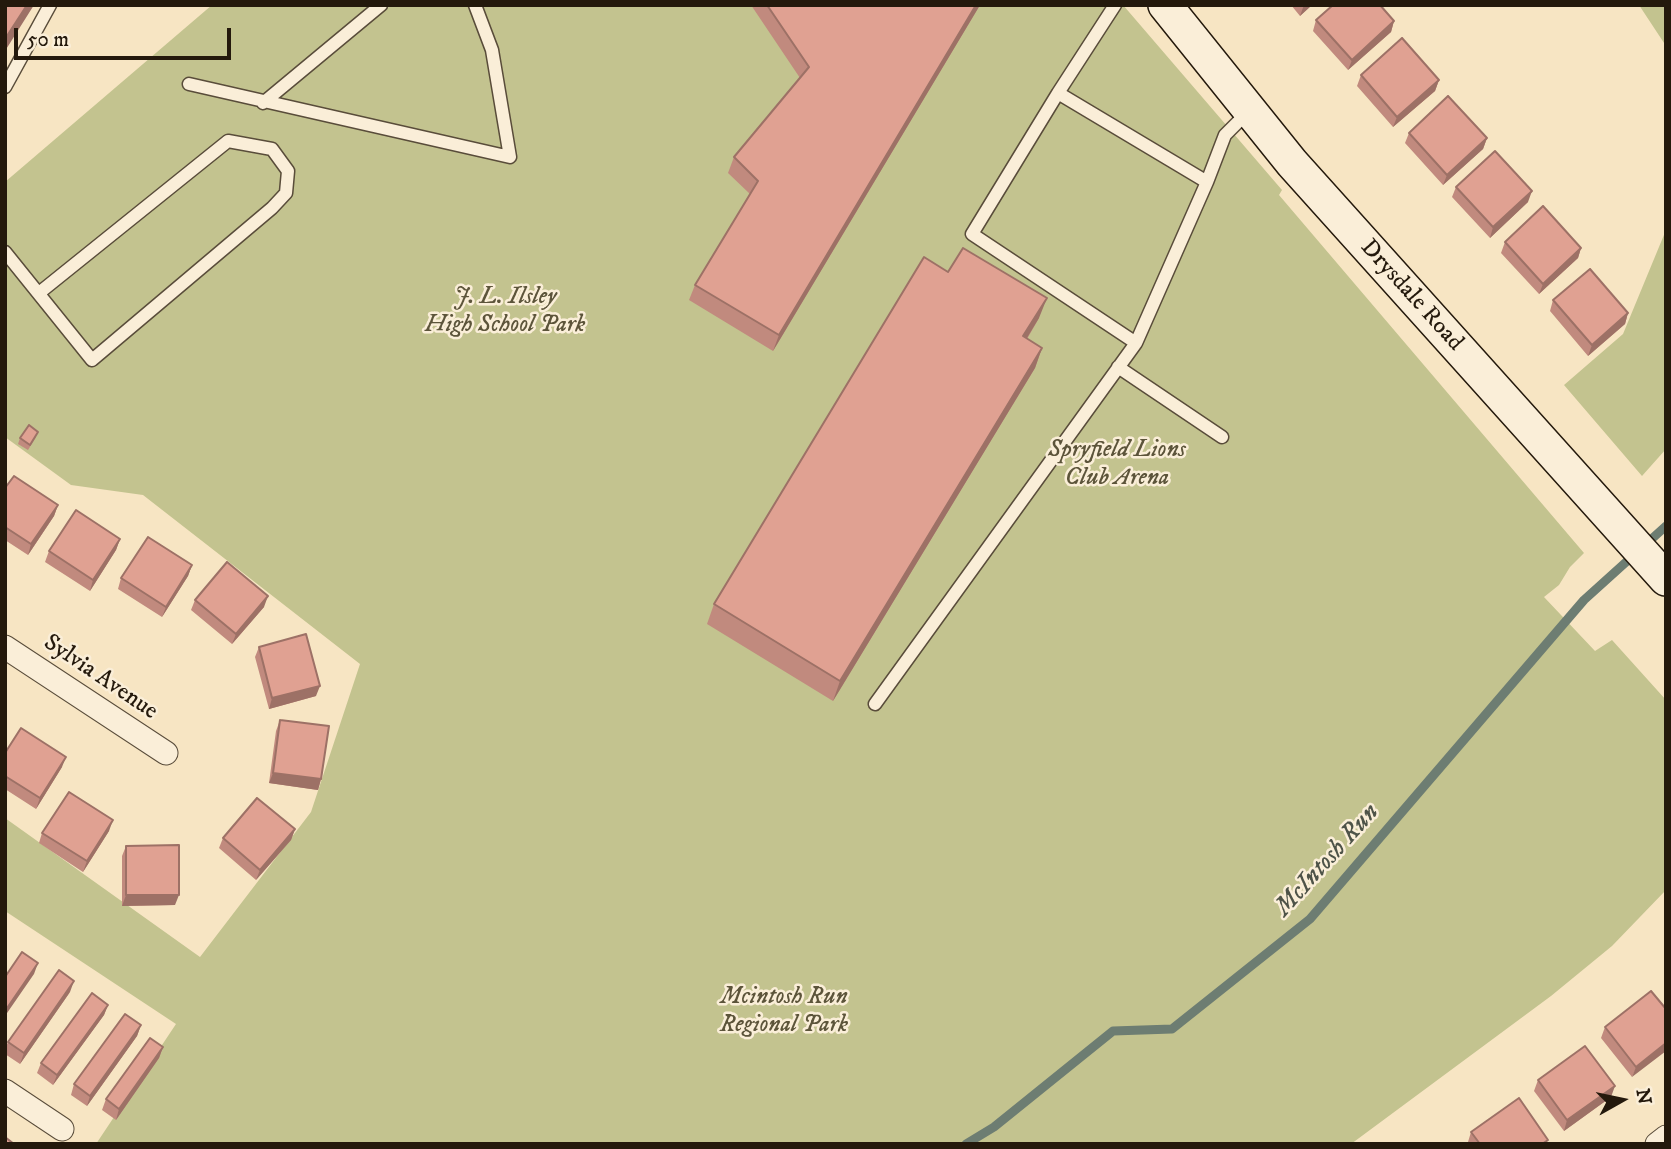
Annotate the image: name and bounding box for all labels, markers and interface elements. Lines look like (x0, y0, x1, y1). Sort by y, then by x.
scale bar (18, 14, 234, 58)
text: 50 m (27, 27, 69, 53)
street label: Drysdale Road (1353, 234, 1469, 358)
park label: J. L. Ilsley High School Park (425, 284, 585, 340)
park label: Spryfield Lions Club Arena (1048, 437, 1186, 493)
street label: Sylvia Avenue (37, 629, 163, 727)
water label: McIntosh Run (1269, 798, 1387, 924)
park label: Mcintosh Run Regional Park (720, 984, 848, 1040)
north arrow (1587, 1065, 1657, 1135)
text: N (1631, 1087, 1656, 1106)

